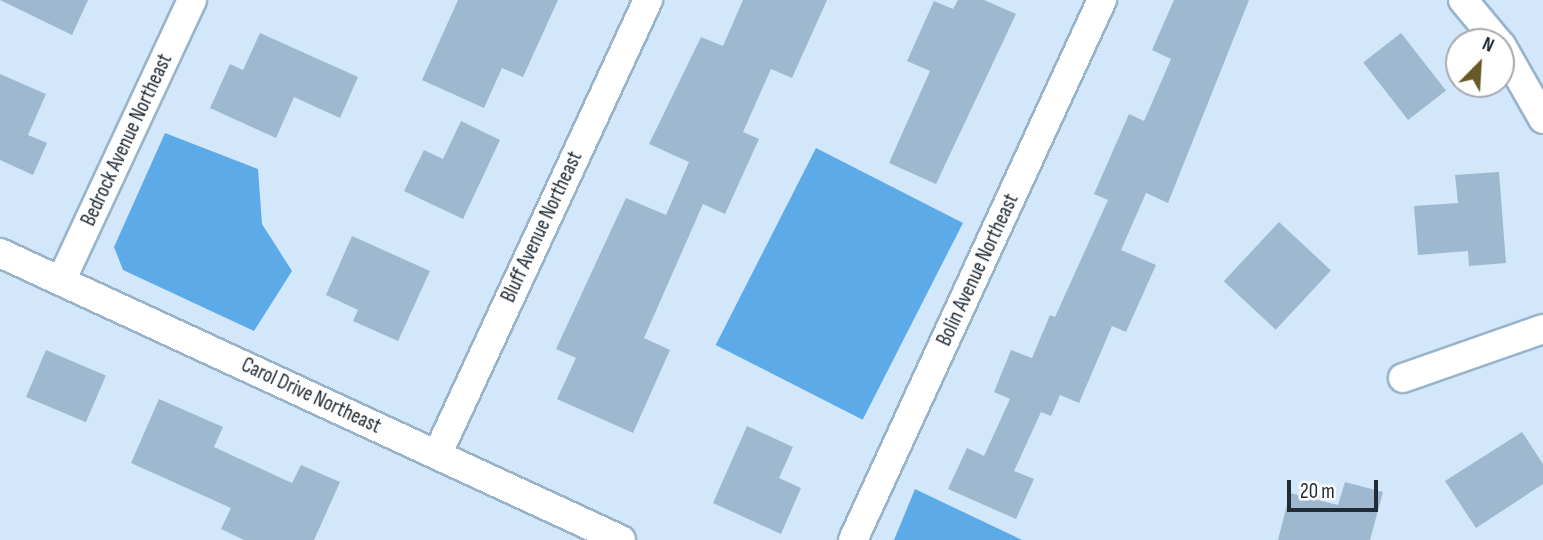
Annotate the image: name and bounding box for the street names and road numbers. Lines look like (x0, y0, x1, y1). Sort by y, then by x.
street label: Bedrock Avenue Northeast (76, 50, 178, 230)
street label: Bluff Avenue Northeast (496, 148, 588, 306)
street label: Bolin Avenue Northeast (932, 190, 1024, 350)
street label: Carol Drive Northeast (237, 353, 385, 439)

